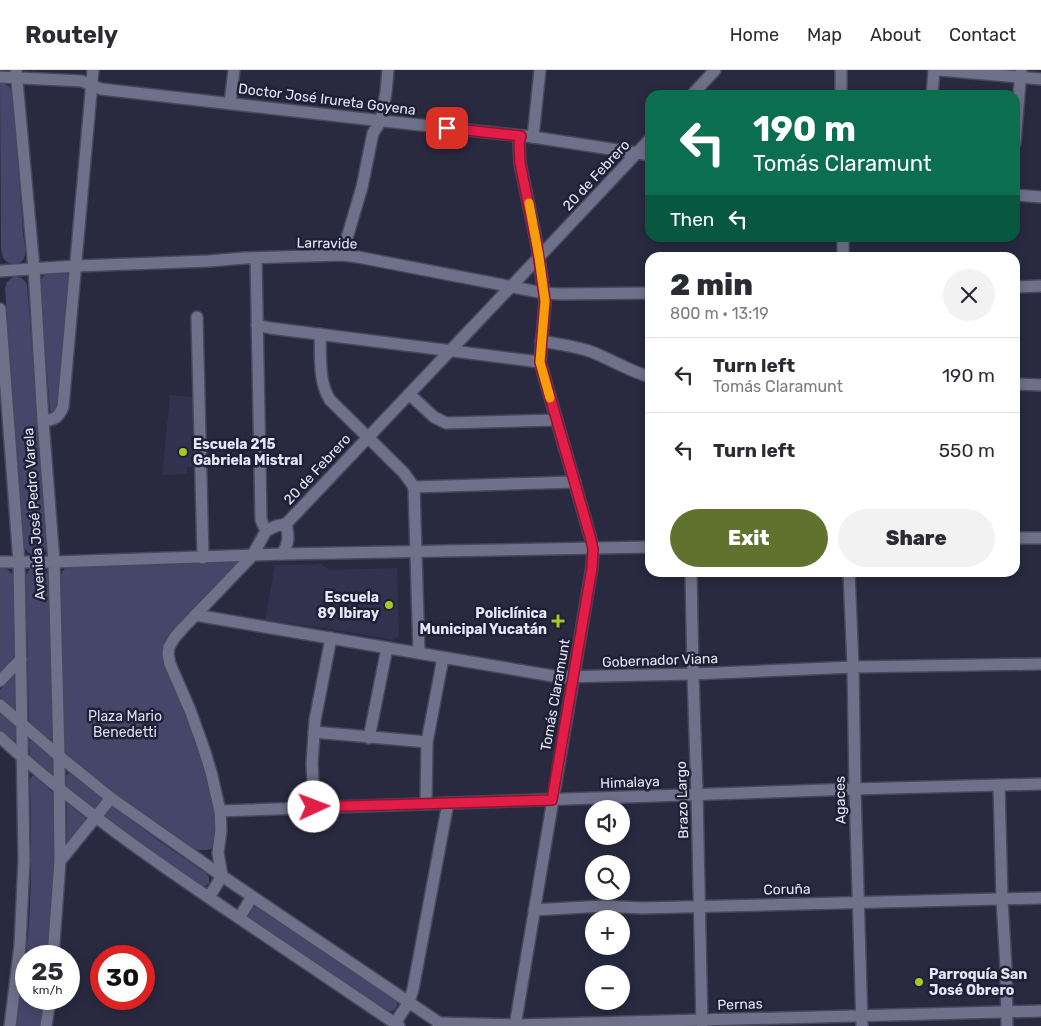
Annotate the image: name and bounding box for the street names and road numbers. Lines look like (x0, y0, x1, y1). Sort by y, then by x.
street label: Doctor José Irureta Goyena (237, 80, 417, 119)
street label: 20 de Febrero (559, 136, 633, 214)
street label: Larravide (296, 234, 358, 253)
street label: Avenida José Pedro Varela (20, 427, 49, 601)
street label: 20 de Febrero (280, 430, 354, 508)
street label: Tomás Claramunt (537, 637, 574, 753)
street label: Gobernador Viana (602, 650, 718, 671)
street label: Brazo Largo (673, 761, 692, 839)
street label: Himalaya (600, 773, 660, 792)
street label: Agaces (832, 776, 849, 824)
street label: Coruña (763, 881, 811, 898)
street label: Pernas (717, 995, 763, 1014)

